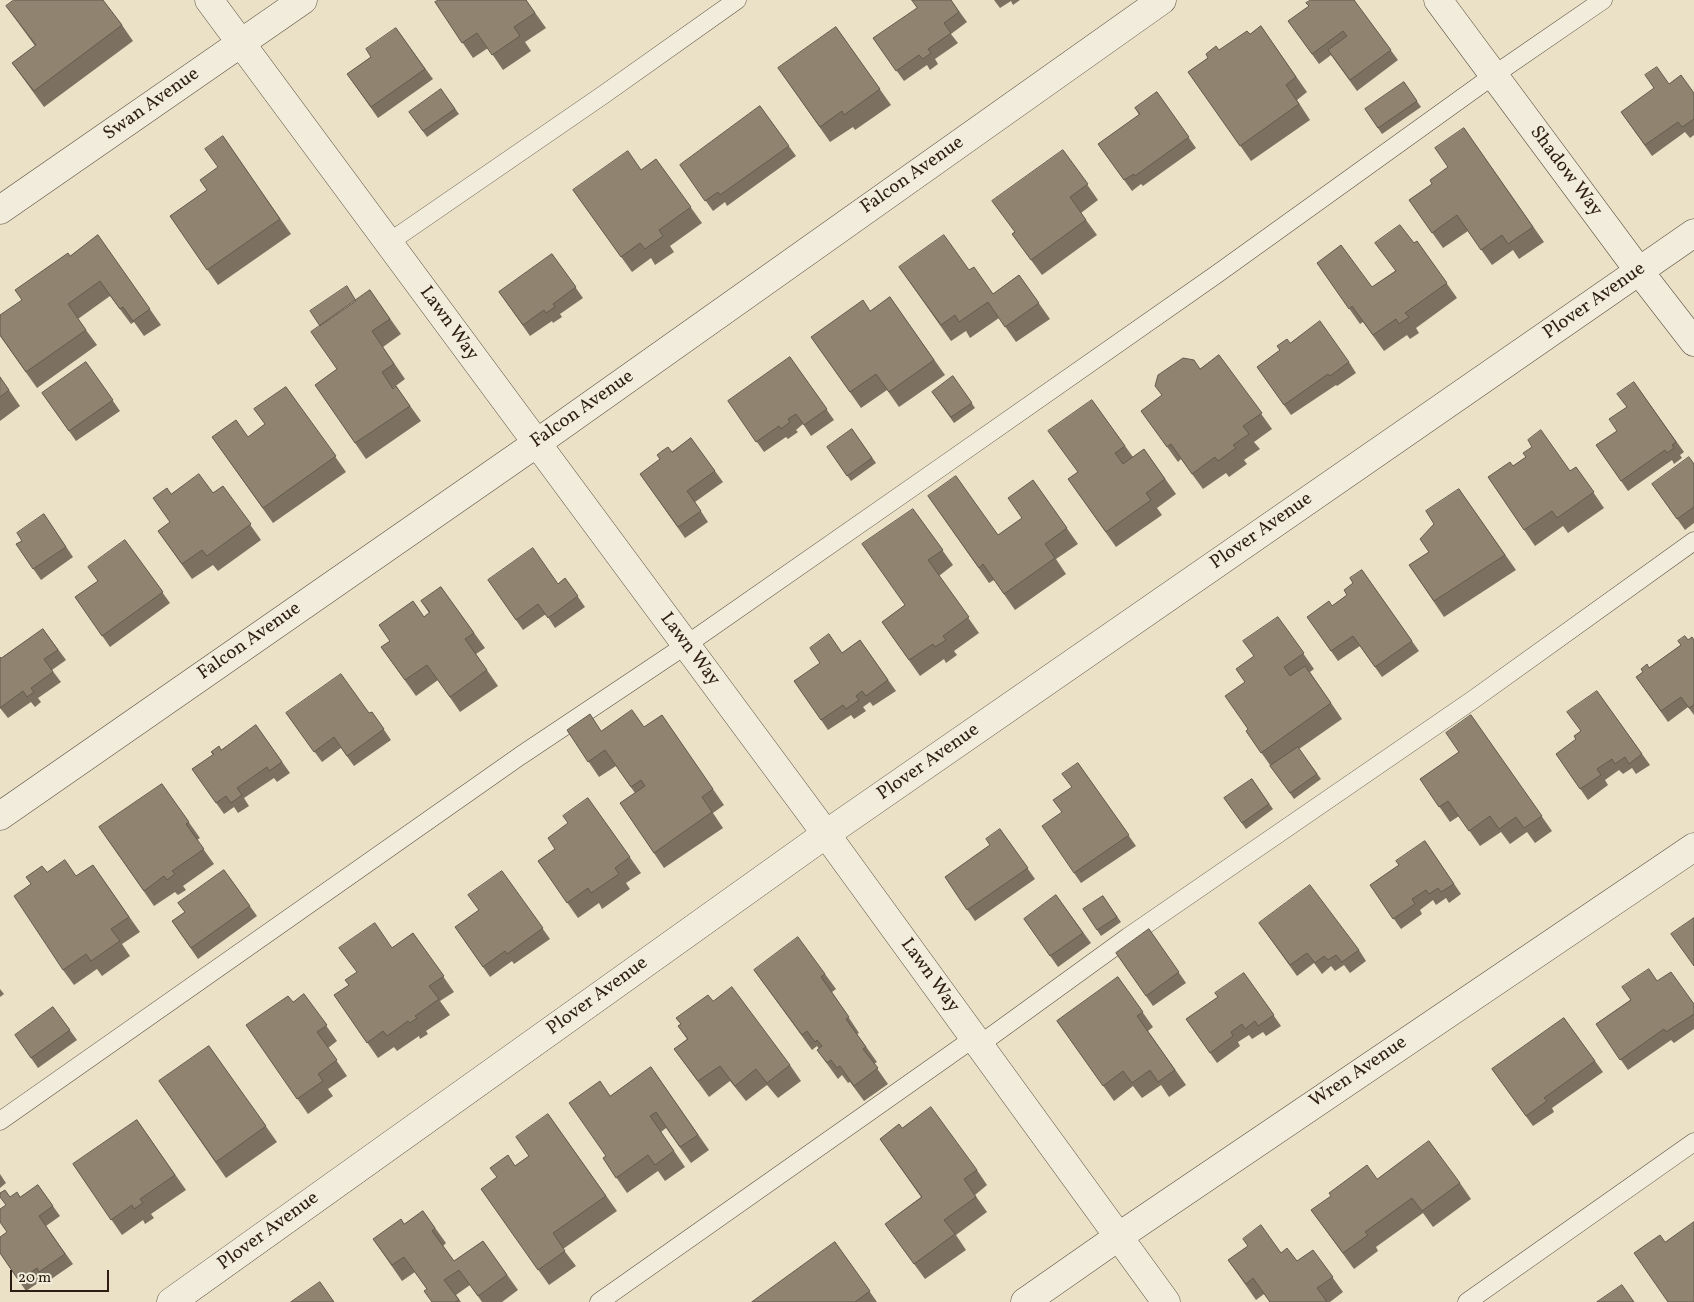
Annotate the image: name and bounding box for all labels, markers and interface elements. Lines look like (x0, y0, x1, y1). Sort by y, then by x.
street label: Swan Avenue (100, 64, 204, 146)
street label: Shadow Way (1524, 122, 1606, 222)
street label: Falcon Avenue (857, 132, 969, 220)
street label: Plover Avenue (1540, 258, 1650, 346)
street label: Lawn Way (413, 282, 483, 366)
street label: Falcon Avenue (527, 366, 639, 454)
street label: Plover Avenue (1207, 488, 1317, 576)
street label: Falcon Avenue (194, 598, 306, 686)
street label: Lawn Way (654, 609, 724, 691)
street label: Plover Avenue (874, 719, 984, 807)
street label: Lawn Way (894, 934, 964, 1018)
street label: Plover Avenue (543, 953, 653, 1041)
street label: Wren Avenue (1306, 1032, 1412, 1114)
street label: Plover Avenue (214, 1188, 324, 1276)
scale bar (12, 1260, 111, 1292)
text: 20 m (18, 1268, 51, 1289)

